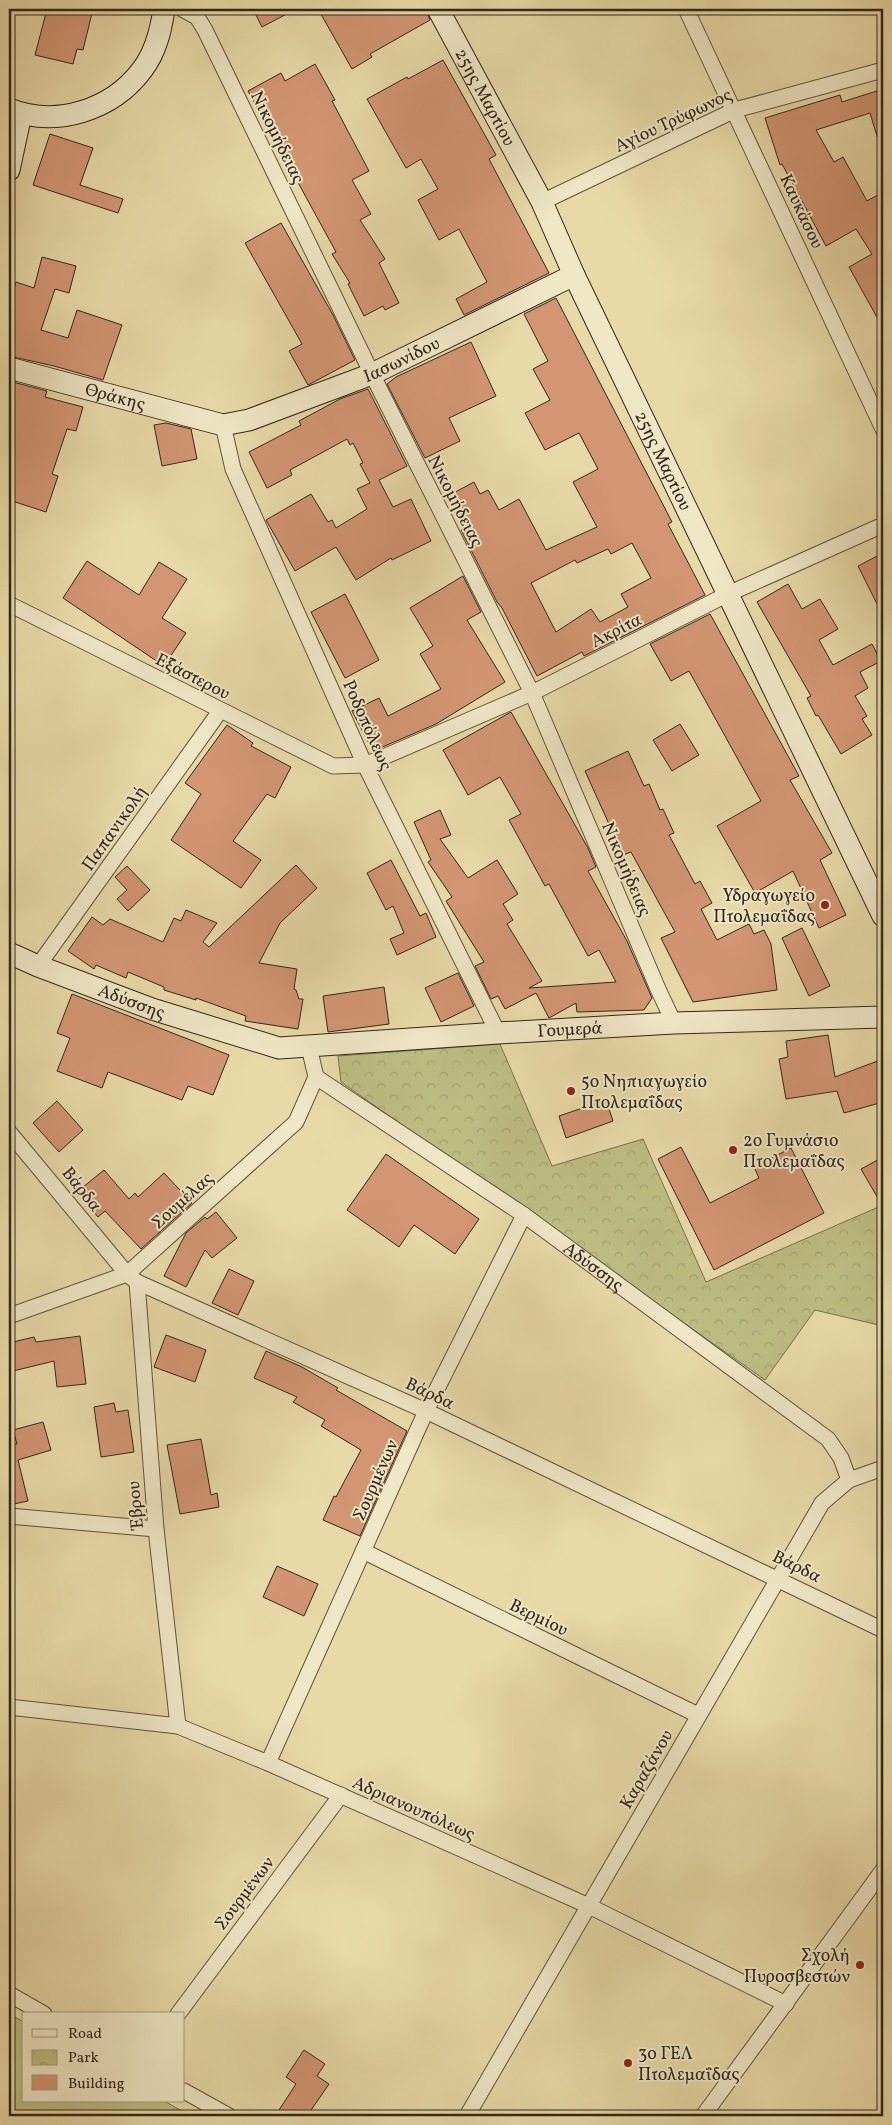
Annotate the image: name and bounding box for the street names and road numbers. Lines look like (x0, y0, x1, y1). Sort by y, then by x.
street label: 25ης Μαρτίου (448, 45, 521, 151)
street label: Αγίου Τρύφωνος (611, 83, 736, 159)
street label: Νικομήδειας (243, 87, 310, 188)
street label: Καυκάσου (772, 170, 829, 253)
street label: Ιασωνίδου (360, 332, 444, 390)
street label: Θράκης (82, 378, 148, 418)
street label: 25ης Μαρτίου (628, 407, 697, 515)
street label: Νικομήδειας (421, 451, 489, 552)
street label: Ακρίτα (587, 608, 647, 655)
street label: Εξάστερου (151, 648, 234, 707)
street label: Ροδοπόλεως (336, 676, 398, 775)
street label: Παπανικολή (77, 781, 154, 877)
street label: Νικομήδειας (594, 818, 657, 921)
street label: Αδύσσης (94, 979, 168, 1026)
street label: Γουμερά (537, 1016, 603, 1045)
street label: Βάρδα (55, 1162, 107, 1218)
street label: Σουμέλας (147, 1167, 219, 1236)
street label: Αδύσσης (557, 1237, 628, 1298)
street label: Βάρδα (401, 1372, 458, 1417)
street label: Σουρμένων (347, 1436, 405, 1525)
street label: Έβρου (122, 1480, 151, 1532)
street label: Βάρδα (768, 1545, 825, 1590)
street label: Βερμίου (505, 1593, 572, 1643)
street label: Καραζάνου (615, 1726, 680, 1814)
street label: Αδριανουπόλεως (348, 1771, 479, 1848)
street label: Σουρμένων (209, 1852, 281, 1936)

